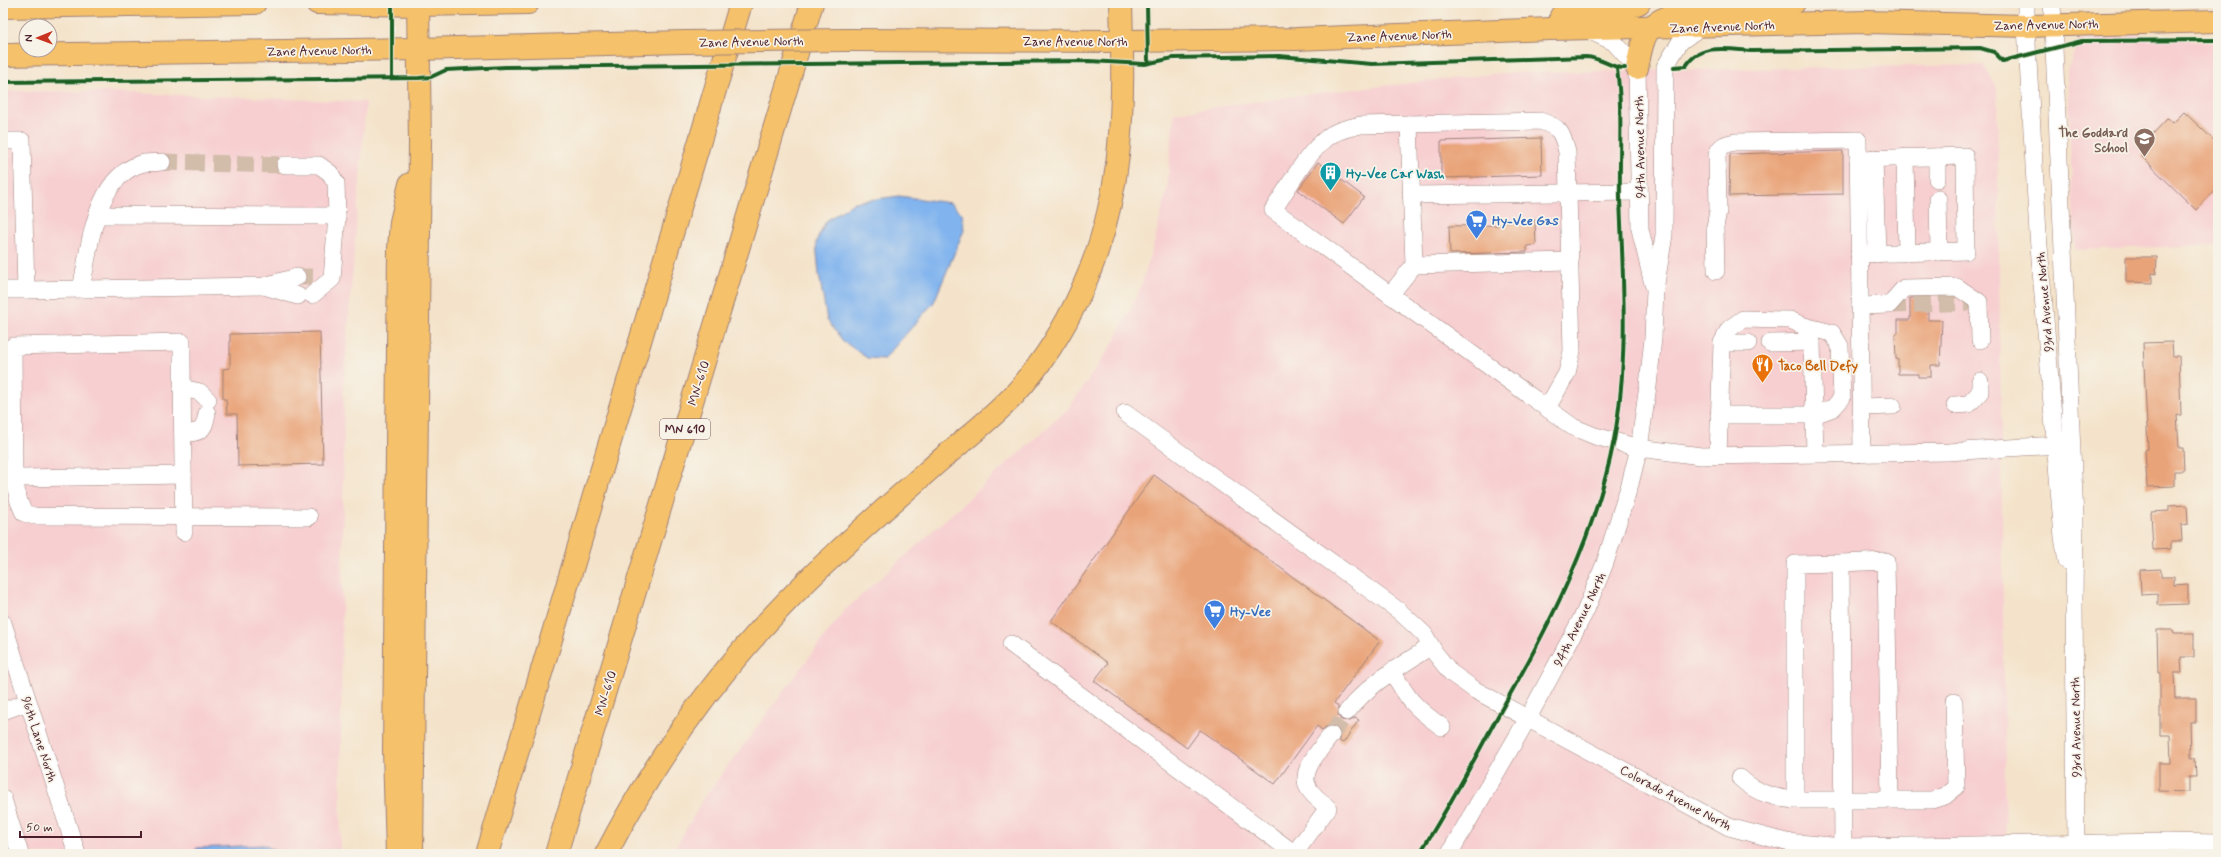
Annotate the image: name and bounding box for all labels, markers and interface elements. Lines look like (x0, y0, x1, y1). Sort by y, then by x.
street label: Zane Avenue North (1993, 16, 2099, 35)
street label: Zane Avenue North (1669, 17, 1775, 38)
north arrow (18, 18, 58, 58)
street label: Zane Avenue North (1346, 26, 1452, 47)
street label: Zane Avenue North (698, 33, 804, 52)
text: N (22, 34, 36, 42)
street label: Zane Avenue North (1022, 34, 1128, 51)
street label: Zane Avenue North (266, 42, 372, 61)
street label: 94th Avenue North (1631, 95, 1650, 199)
place label: The Goddard School (2058, 125, 2128, 157)
school or university icon: The Goddard School (2131, 126, 2157, 159)
building icon: Hy-Vee Car Wash (1318, 160, 1344, 193)
place label: Hy-Vee Car Wash (1346, 166, 1445, 183)
supermarket icon: Hy-Vee Gas (1463, 207, 1489, 240)
place label: Hy-Vee Gas (1492, 213, 1559, 230)
street label: 93rd Avenue North (2033, 251, 2058, 353)
restaurant icon: Taco Bell Defy (1750, 352, 1776, 385)
place label: Taco Bell Defy (1778, 358, 1858, 375)
street label: MN-610 (685, 359, 714, 408)
road number: MN 610 (660, 419, 710, 439)
street label: 94th Avenue North (1550, 570, 1611, 670)
supermarket icon: Hy-Vee (1202, 598, 1228, 631)
place label: Hy-Vee (1230, 604, 1271, 621)
street label: MN-610 (592, 669, 621, 718)
street label: 93rd Avenue North (2067, 677, 2086, 777)
street label: 96th Lane North (17, 695, 60, 784)
street label: Colorado Avenue North (1617, 762, 1734, 835)
scale bar (20, 813, 141, 839)
text: 50 m (26, 820, 53, 836)

